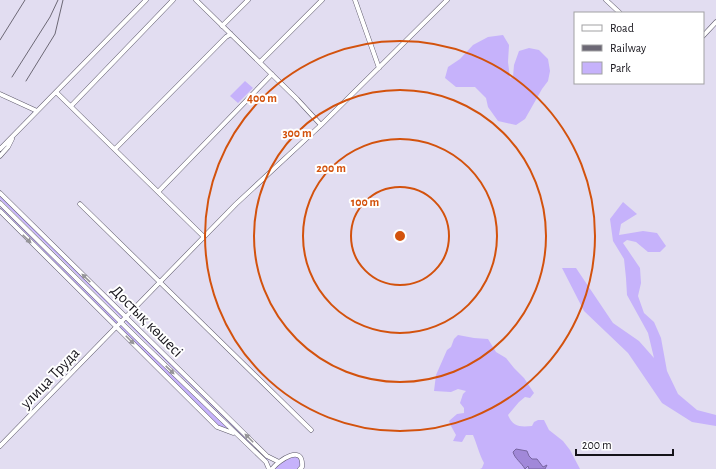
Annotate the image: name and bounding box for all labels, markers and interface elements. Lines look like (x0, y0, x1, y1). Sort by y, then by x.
legend (574, 12, 704, 84)
text: Road (610, 22, 634, 34)
text: Railway (610, 42, 646, 55)
text: Park (610, 62, 631, 74)
text: 400 m (247, 92, 277, 104)
text: 300 m (282, 127, 312, 139)
text: 200 m (316, 162, 346, 174)
text: 100 m (351, 196, 379, 208)
centre of rings (393, 229, 407, 243)
one-way arrow (22, 234, 32, 244)
one-way arrow (81, 273, 91, 283)
street label: Достық көшесі (108, 282, 186, 360)
one-way arrow (125, 335, 135, 345)
street label: улица Труда (17, 345, 83, 413)
one-way arrow (165, 365, 175, 375)
scale bar (576, 431, 673, 457)
one-way arrow (244, 433, 254, 443)
text: 200 m (582, 439, 612, 451)

